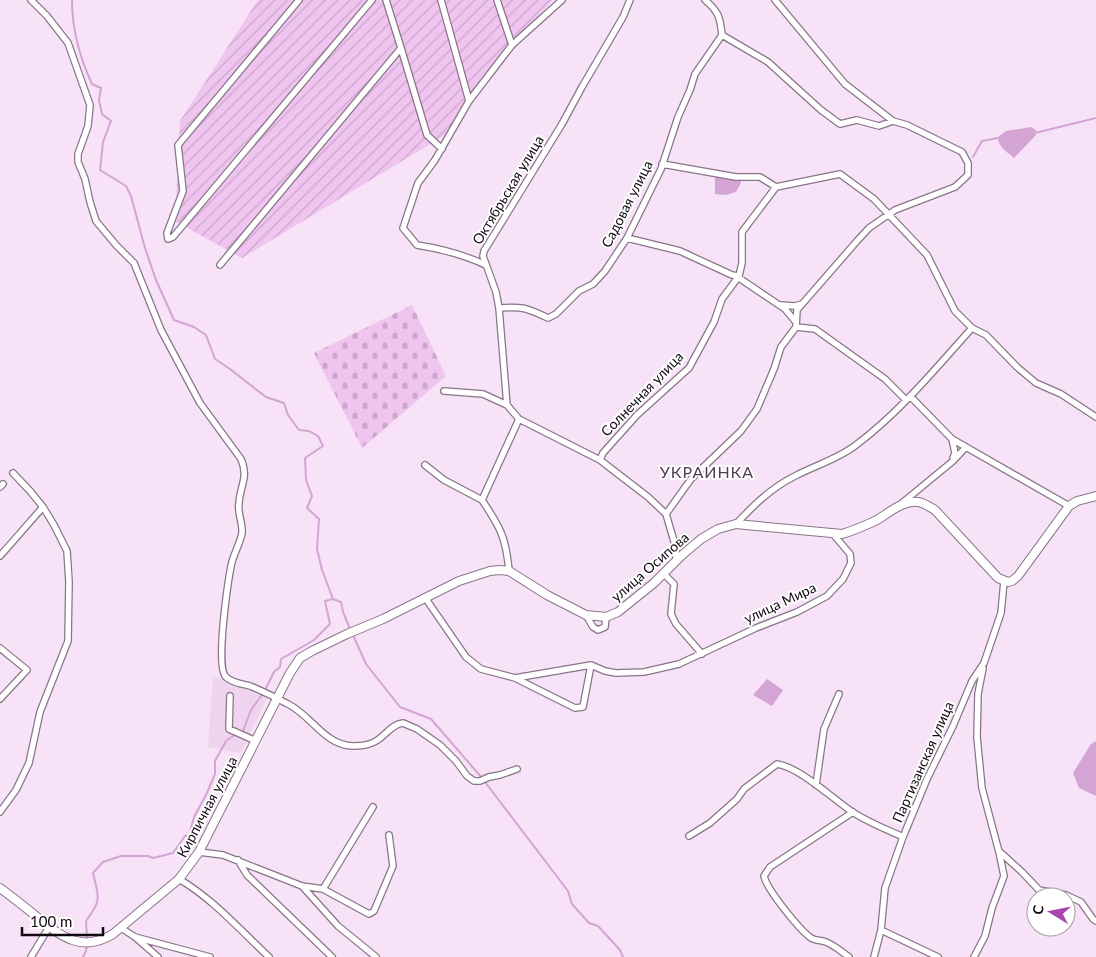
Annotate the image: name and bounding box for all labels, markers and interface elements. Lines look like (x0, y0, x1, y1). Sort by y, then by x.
street label: Октябрьская улица (468, 132, 547, 247)
street label: Садовая улица (597, 157, 656, 250)
street label: Солнечная улица (597, 348, 686, 440)
district label: УКРАИНКА (660, 462, 754, 481)
street label: улица Осипова (607, 528, 692, 605)
street label: улица Мира (741, 578, 819, 627)
street label: Партизанская улица (888, 699, 957, 825)
street label: Кирпичная улица (173, 753, 240, 860)
north arrow (1026, 887, 1076, 937)
text: С (1029, 903, 1047, 916)
scale bar (22, 904, 104, 936)
text: 100 m (30, 912, 72, 930)

